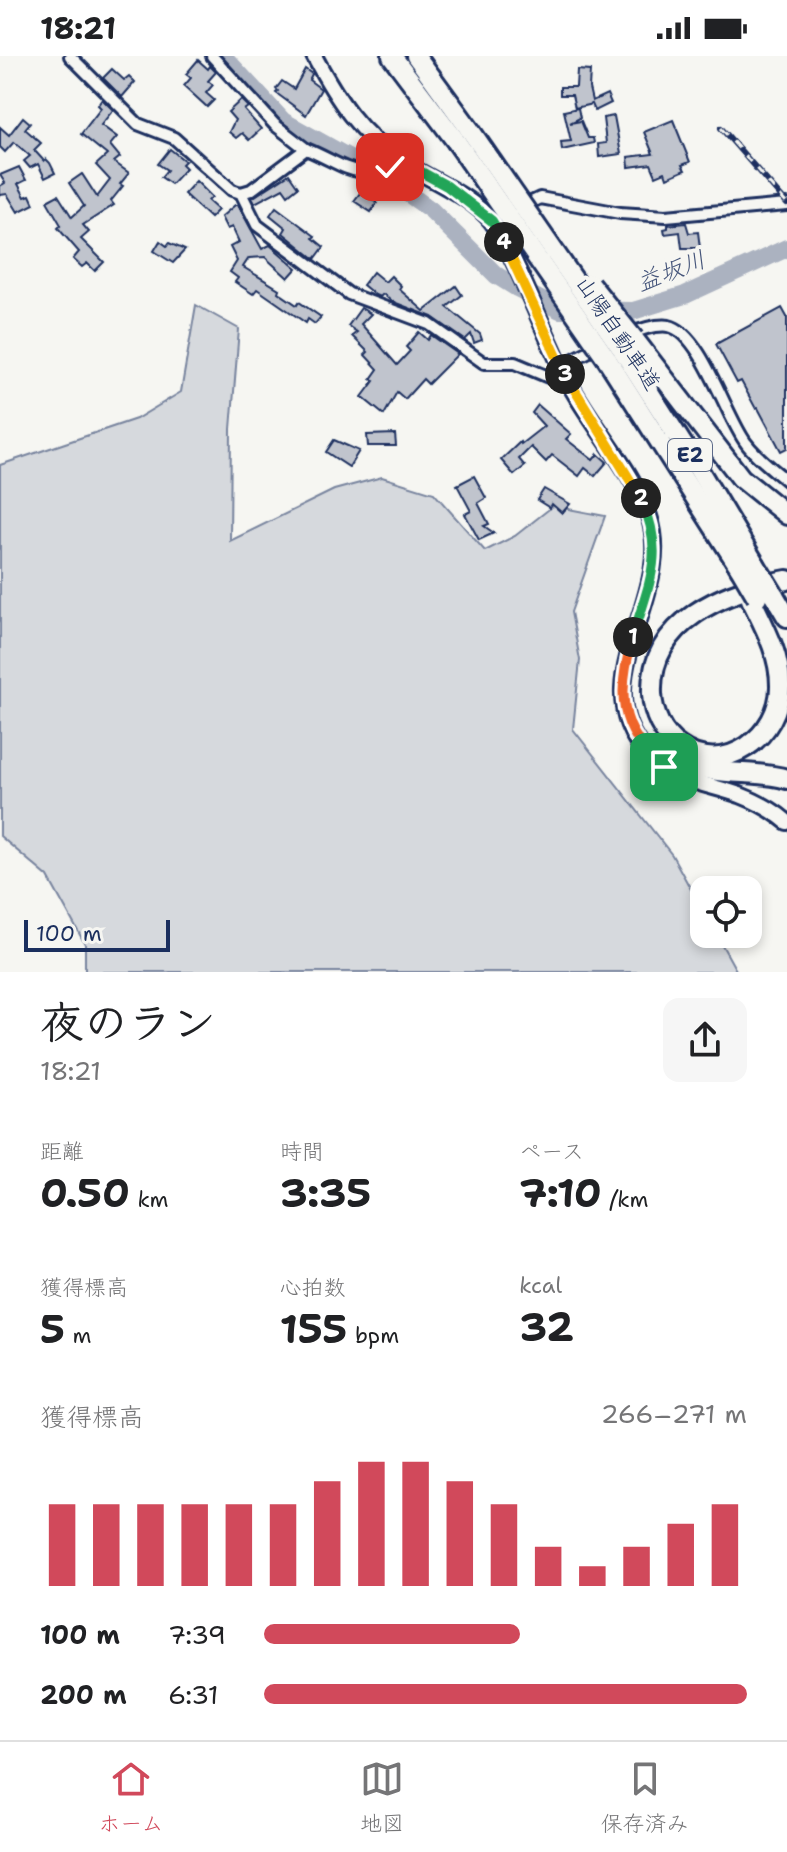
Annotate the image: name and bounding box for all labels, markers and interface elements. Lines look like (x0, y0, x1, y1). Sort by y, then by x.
text: 18:21 (40, 8, 116, 49)
pin (356, 133, 424, 201)
icon: check (368, 145, 412, 189)
pin: 4 (484, 222, 524, 262)
text: 4 (496, 227, 512, 256)
water label: 益坂川 (632, 243, 710, 299)
street label: 山陽自動車道 (569, 270, 667, 396)
pin: 3 (545, 354, 585, 394)
text: 3 (557, 359, 573, 388)
road number: E2 (668, 439, 712, 471)
pin: 2 (621, 478, 661, 518)
text: 2 (633, 483, 649, 512)
pin: 1 (613, 617, 653, 657)
text: 1 (628, 622, 638, 651)
pin (630, 733, 698, 801)
icon: arrive (642, 745, 686, 789)
map controls (690, 876, 762, 948)
button: locate (690, 876, 762, 948)
scale bar (24, 916, 170, 952)
text: 100 m (36, 919, 102, 948)
text: 夜のラン (40, 993, 216, 1052)
button: share (663, 998, 747, 1082)
text: 18:21 (40, 1053, 101, 1088)
text: 距離 (40, 1137, 84, 1166)
text: 時間 (280, 1137, 324, 1166)
text: ペース (519, 1137, 584, 1166)
text: 0.50 (40, 1166, 130, 1220)
text: 3:35 (280, 1166, 371, 1220)
text: 7:10 (519, 1166, 602, 1220)
text: km (130, 1185, 169, 1214)
text: /km (602, 1185, 648, 1214)
text: kcal (519, 1271, 562, 1300)
text: 獲得標高 (40, 1273, 128, 1302)
text: 心拍数 (280, 1273, 346, 1302)
text: 32 (519, 1300, 574, 1354)
text: 5 (40, 1302, 65, 1356)
text: 155 (280, 1302, 347, 1356)
text: m (65, 1321, 91, 1350)
text: bpm (347, 1321, 399, 1350)
text: 266–271 m (601, 1396, 747, 1431)
text: 獲得標高 (40, 1399, 144, 1434)
text: 100 m (40, 1617, 120, 1652)
text: 7:39 (168, 1617, 226, 1652)
text: 200 m (40, 1677, 127, 1712)
text: 6:31 (168, 1677, 219, 1712)
tab: ホーム (98, 1757, 163, 1838)
tab: 地図 (360, 1757, 404, 1838)
tab: 保存済み (601, 1757, 689, 1838)

